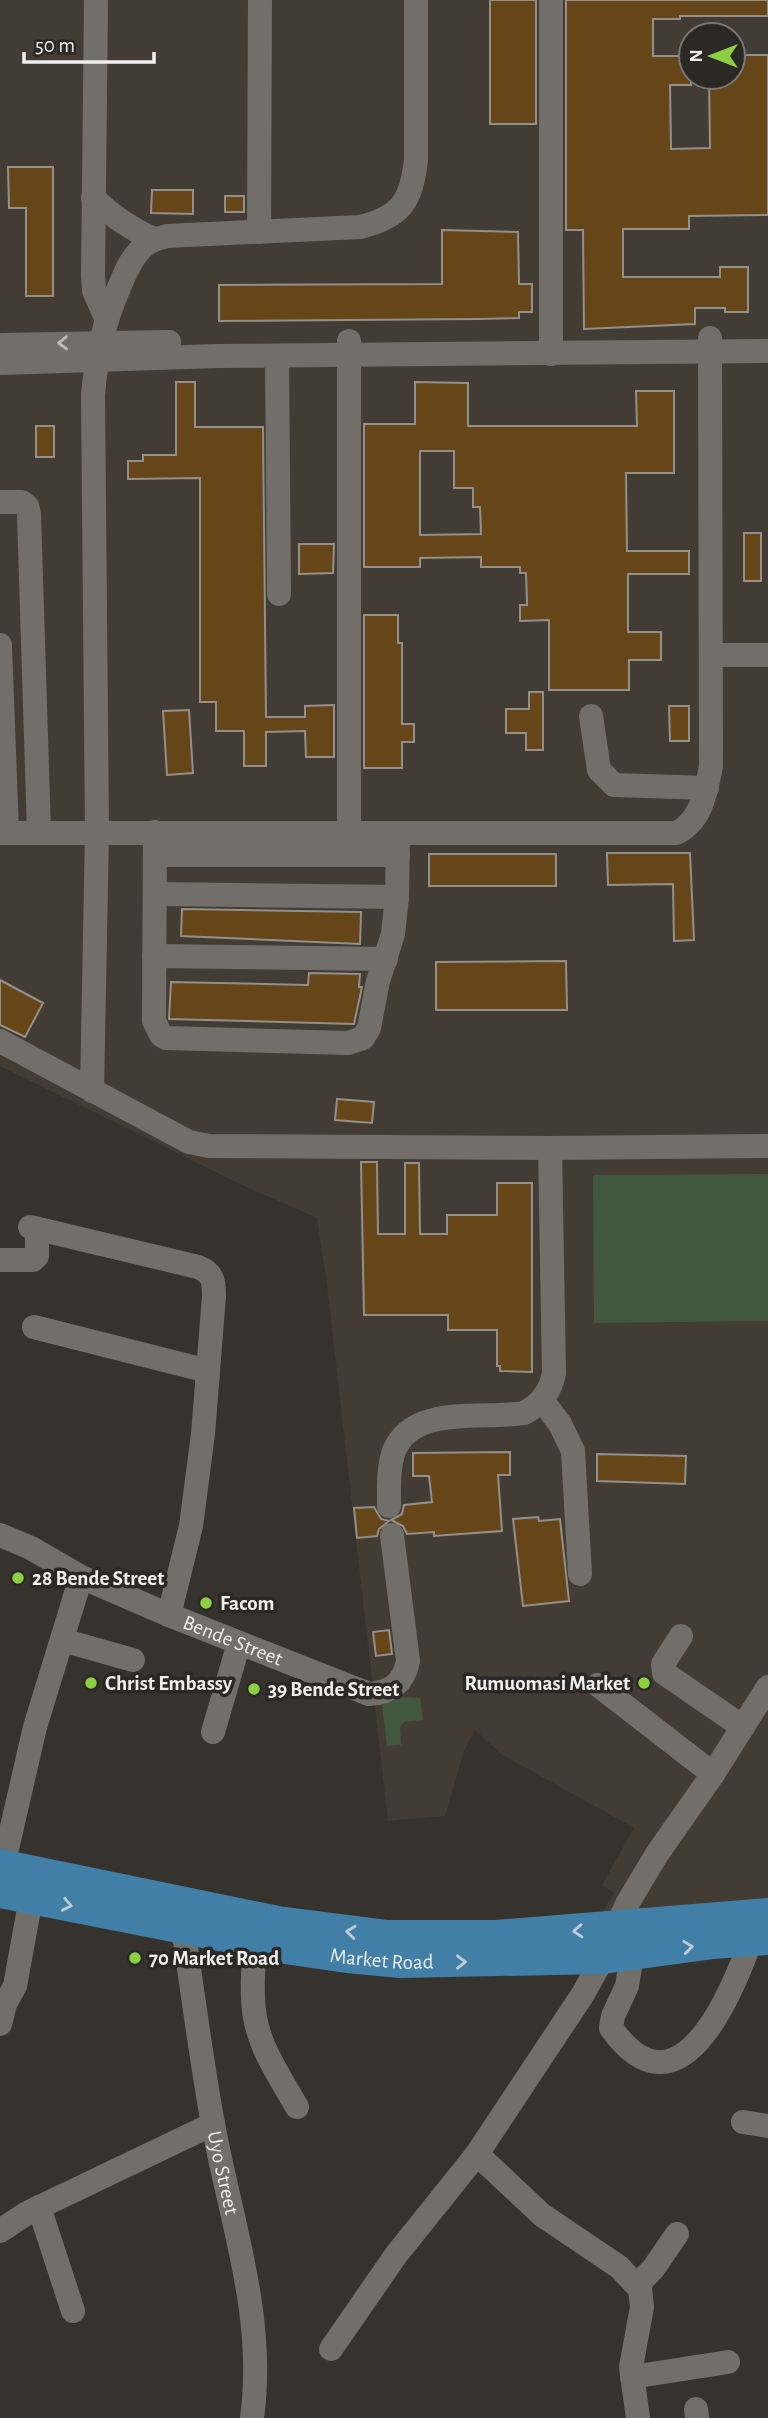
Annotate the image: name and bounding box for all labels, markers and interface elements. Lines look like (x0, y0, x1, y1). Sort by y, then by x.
scale bar (24, 21, 154, 65)
north arrow (677, 21, 747, 91)
text: 50 m (35, 35, 75, 56)
text: N (687, 49, 706, 63)
one-way arrow (57, 336, 68, 351)
place label: 28 Bende Street (32, 1568, 164, 1589)
marker: 28 Bende Street (10, 1570, 26, 1586)
place label: Facom (220, 1593, 274, 1614)
marker: Facom (198, 1595, 214, 1611)
street label: Bende Street (180, 1611, 286, 1669)
place label: Christ Embassy (105, 1673, 233, 1694)
place label: Rumuomasi Market (464, 1673, 630, 1694)
marker: Christ Embassy (83, 1675, 99, 1691)
marker: Rumuomasi Market (636, 1675, 652, 1691)
place label: 39 Bende Street (268, 1679, 399, 1700)
marker: 39 Bende Street (246, 1681, 262, 1697)
one-way arrow (61, 1897, 73, 1912)
one-way arrow (572, 1923, 583, 1938)
one-way arrow (345, 1925, 357, 1940)
one-way arrow (682, 1939, 693, 1954)
street label: Market Road (329, 1944, 434, 1973)
place label: 70 Market Road (149, 1948, 279, 1969)
marker: 70 Market Road (127, 1950, 143, 1966)
one-way arrow (456, 1954, 467, 1969)
street label: Uyo Street (204, 2129, 243, 2217)

